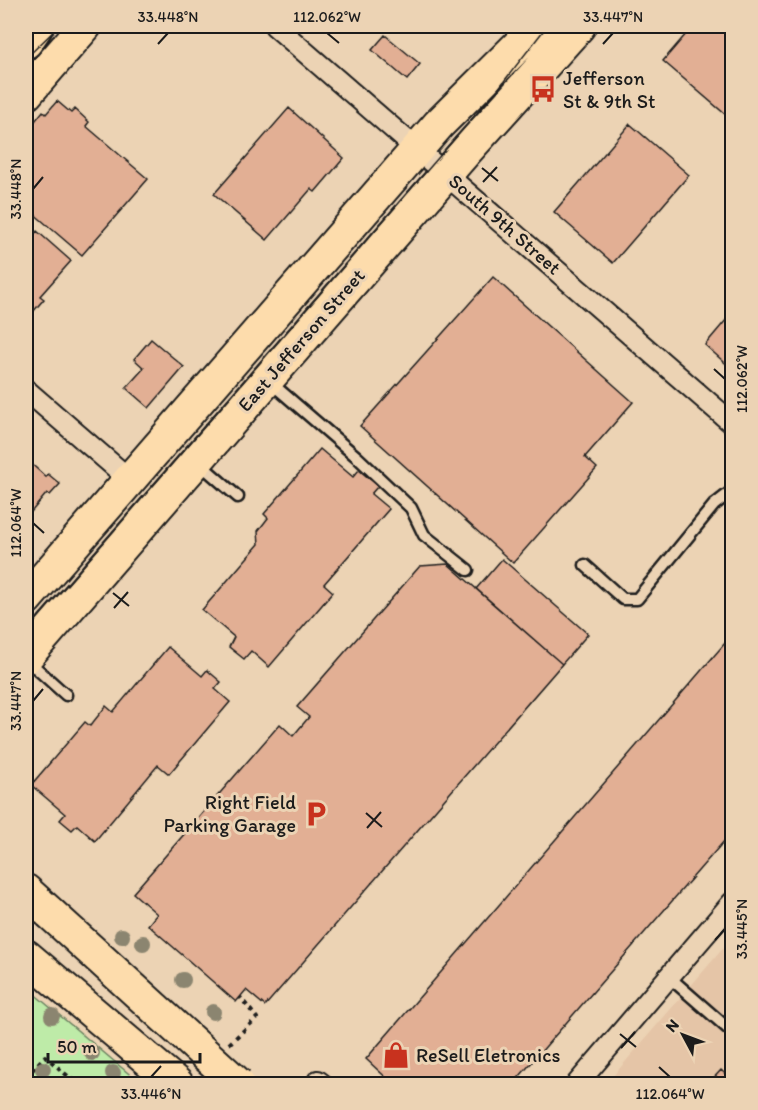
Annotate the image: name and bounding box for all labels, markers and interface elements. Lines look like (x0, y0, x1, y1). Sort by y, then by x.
text: 33.448°N (138, 8, 198, 26)
text: 112.062°W (293, 8, 361, 26)
text: 33.447°N (583, 8, 643, 26)
place label: Jefferson St & 9th St (563, 66, 656, 113)
bus stop icon: Jefferson St & 9th St (528, 74, 558, 104)
text: 33.448°N (7, 159, 25, 219)
street label: South 9th Street (444, 169, 566, 279)
street label: East Jefferson Street (232, 263, 370, 416)
text: 112.062°W (733, 345, 751, 413)
text: 112.064°W (7, 488, 25, 557)
text: 33.447°N (7, 671, 25, 731)
place label: Right Field Parking Garage (164, 790, 296, 837)
parking icon: Right Field Parking Garage (301, 799, 331, 829)
text: 33.445°N (733, 899, 751, 959)
north arrow (653, 1005, 713, 1065)
text: N (661, 1015, 683, 1036)
scale bar (48, 1026, 200, 1064)
text: 50 m (57, 1036, 97, 1058)
shop icon: ReSell Eletronics (381, 1040, 411, 1070)
place label: ReSell Eletronics (416, 1043, 561, 1067)
text: 33.446°N (121, 1085, 181, 1103)
text: 112.064°W (636, 1085, 705, 1103)

